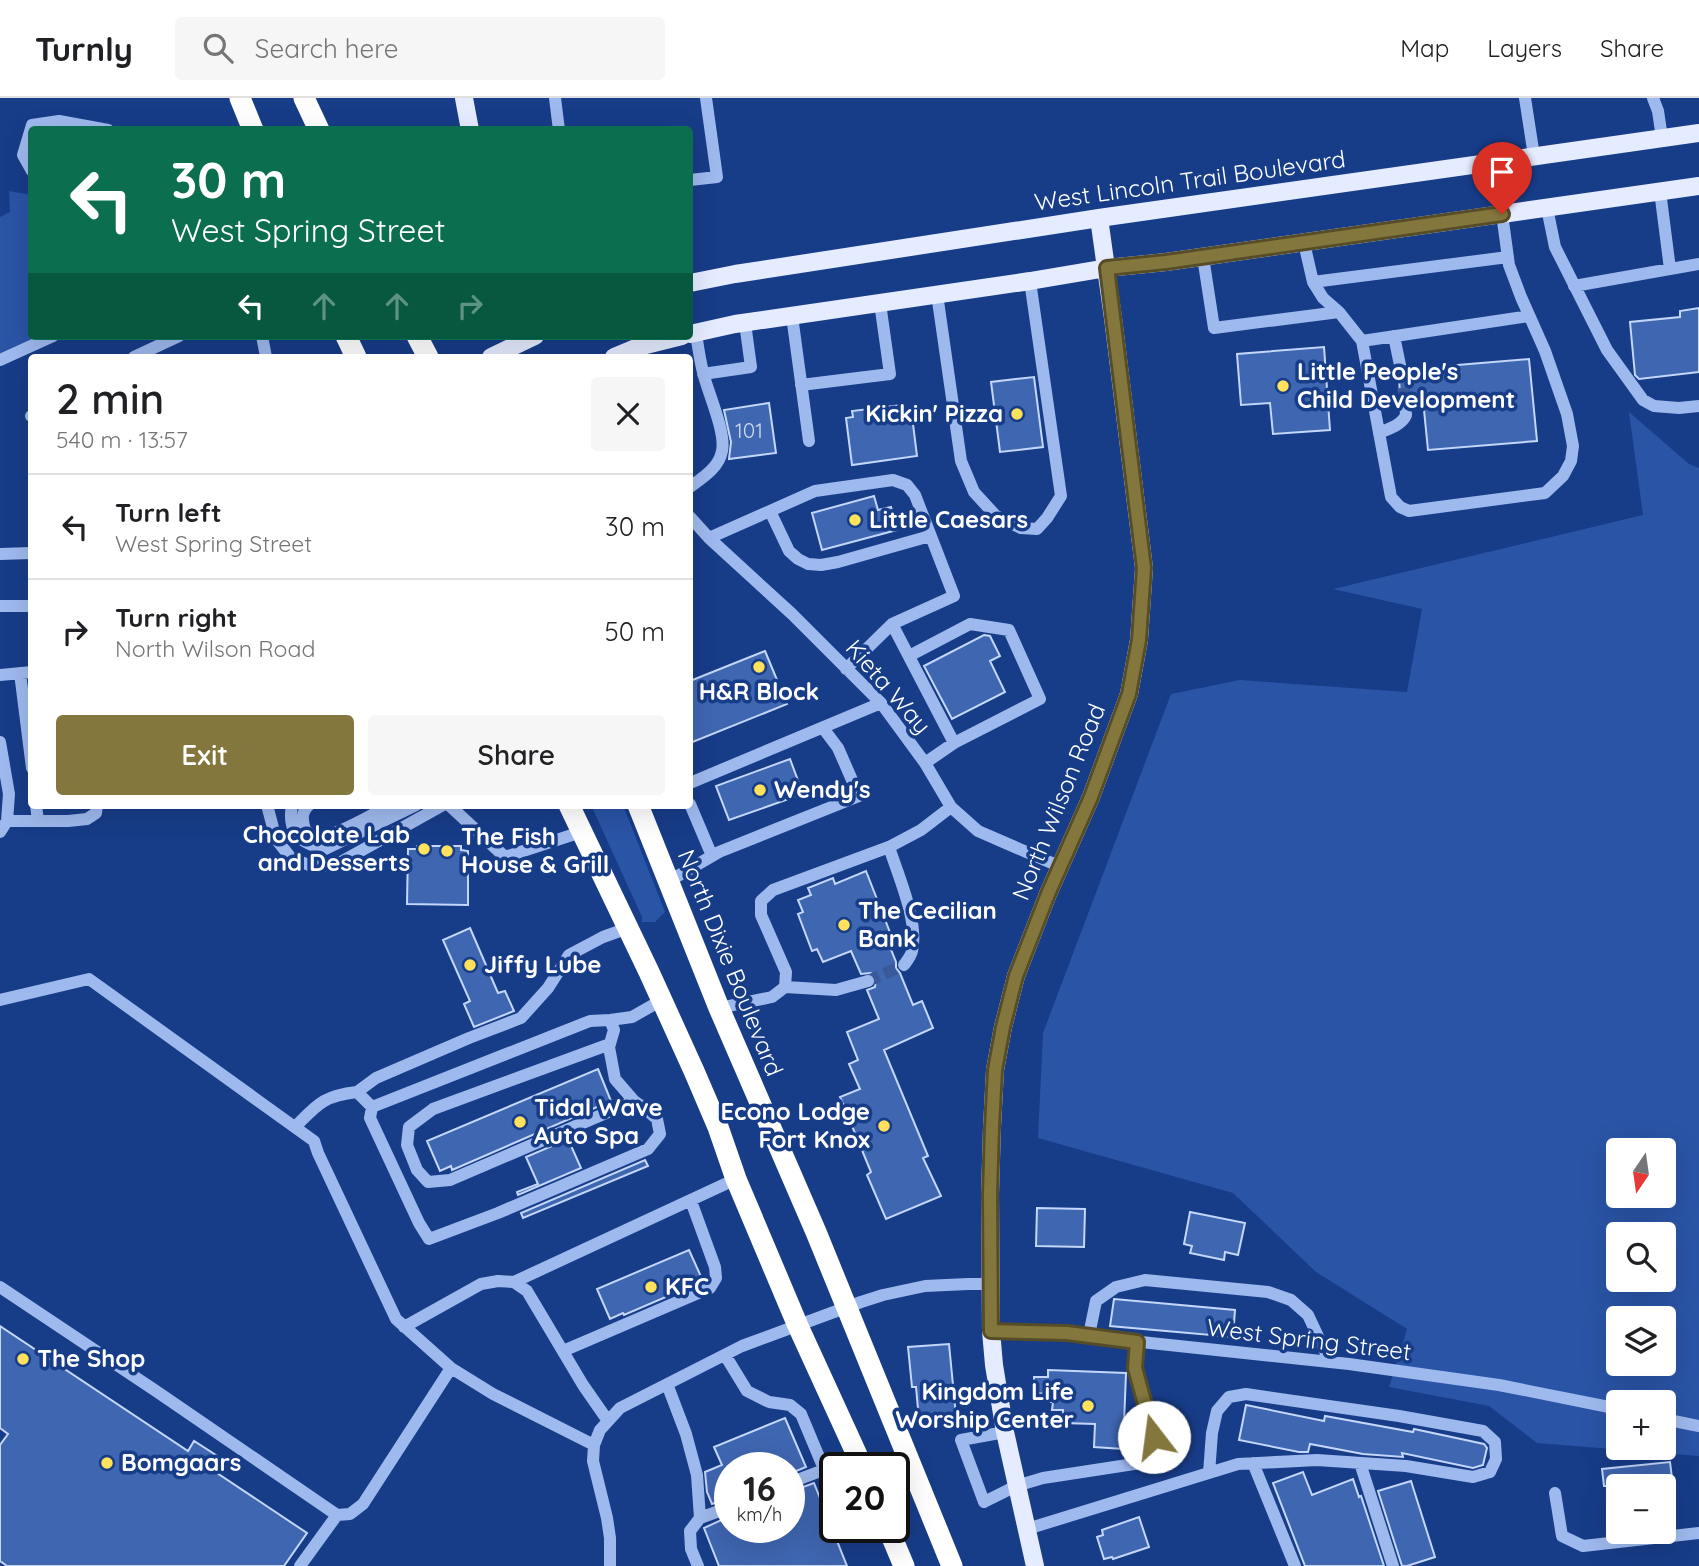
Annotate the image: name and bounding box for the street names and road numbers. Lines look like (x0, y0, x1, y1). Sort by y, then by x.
street label: West Lincoln Trail Boulevard (1032, 143, 1347, 217)
street label: Kieta Way (840, 633, 938, 740)
street label: North Wilson Road (1005, 699, 1111, 904)
street label: North Dixie Boulevard (672, 845, 790, 1080)
street label: West Spring Street (1205, 1312, 1413, 1366)

